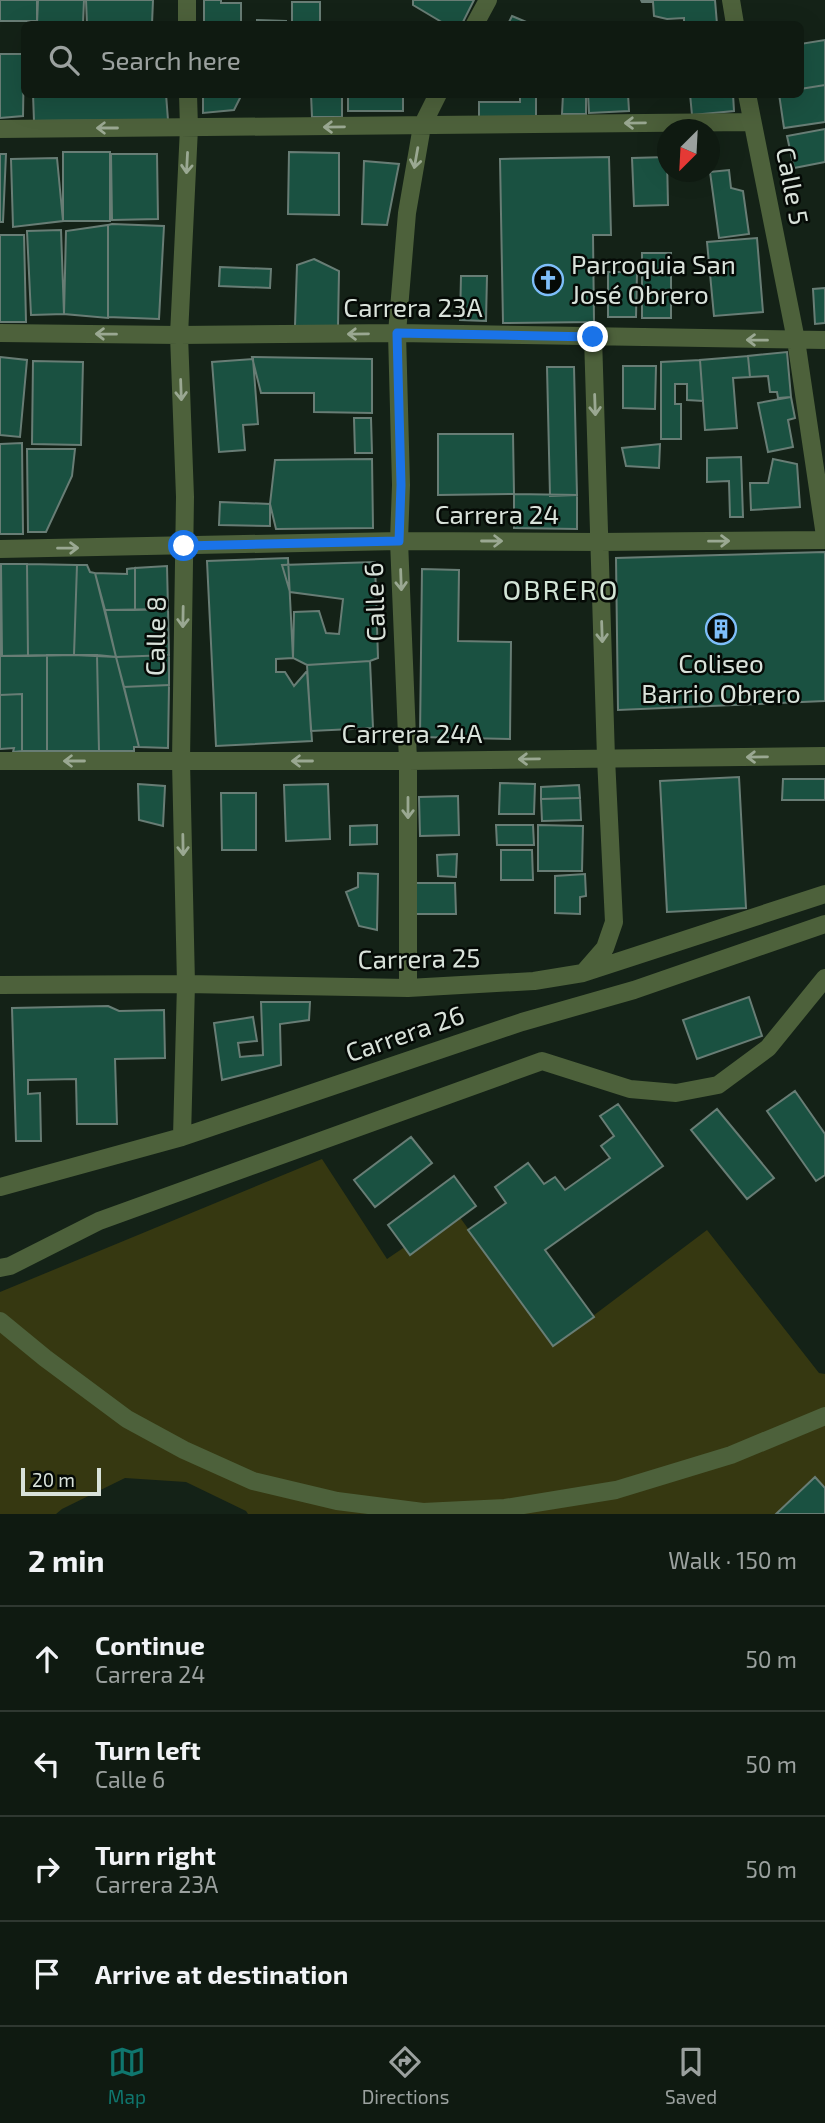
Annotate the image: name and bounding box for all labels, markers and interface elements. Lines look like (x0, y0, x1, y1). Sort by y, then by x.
search box (21, 21, 804, 98)
icon: search (45, 41, 83, 79)
text: Search here (101, 44, 241, 75)
one-way arrow (624, 116, 647, 130)
north arrow (657, 119, 720, 182)
one-way arrow (323, 120, 346, 134)
one-way arrow (95, 121, 118, 135)
street label: Calle 5 (771, 144, 816, 227)
one-way arrow (409, 146, 422, 169)
one-way arrow (180, 151, 193, 174)
place label: Parroquia San José Obrero (571, 248, 736, 309)
church icon: Parroquia San José Obrero (531, 263, 565, 297)
street label: Carrera 23A (343, 291, 483, 322)
route end (577, 321, 608, 352)
one-way arrow (347, 327, 370, 341)
one-way arrow (95, 328, 118, 341)
one-way arrow (746, 333, 769, 346)
one-way arrow (174, 378, 187, 401)
one-way arrow (588, 393, 602, 416)
street label: Carrera 24 (435, 498, 559, 529)
route start (168, 530, 199, 561)
one-way arrow (480, 534, 503, 548)
one-way arrow (707, 534, 730, 548)
one-way arrow (56, 541, 79, 555)
street label: Calle 6 (357, 562, 390, 642)
one-way arrow (394, 569, 407, 592)
district label: OBRERO (502, 572, 620, 606)
street label: Calle 8 (138, 596, 171, 676)
one-way arrow (176, 606, 190, 629)
building icon: Coliseo Barrio Obrero (704, 612, 738, 646)
one-way arrow (595, 620, 608, 643)
place label: Coliseo Barrio Obrero (641, 647, 801, 708)
street label: Carrera 24A (342, 717, 482, 748)
one-way arrow (746, 750, 769, 764)
one-way arrow (518, 752, 541, 766)
one-way arrow (63, 754, 86, 768)
one-way arrow (291, 754, 314, 768)
one-way arrow (401, 796, 415, 819)
one-way arrow (176, 833, 190, 856)
street label: Carrera 25 (357, 941, 481, 974)
street label: Carrera 26 (341, 998, 468, 1067)
scale bar (21, 1465, 102, 1497)
text: 20 m (32, 1468, 75, 1491)
text: 2 min (28, 1542, 105, 1578)
text: Walk · 150 m (668, 1546, 797, 1574)
text: Continue (95, 1629, 205, 1660)
icon: ahead (28, 1640, 66, 1678)
text: 50 m (746, 1645, 797, 1673)
text: Carrera 24 (95, 1660, 205, 1688)
text: Turn left (95, 1734, 201, 1765)
icon: left (28, 1745, 66, 1783)
text: 50 m (746, 1750, 797, 1778)
text: Calle 6 (95, 1765, 165, 1793)
text: Turn right (95, 1839, 216, 1870)
icon: right (28, 1850, 66, 1888)
text: 50 m (746, 1855, 797, 1883)
text: Carrera 23A (95, 1870, 218, 1898)
icon: arrive (28, 1955, 66, 1993)
text: Arrive at destination (95, 1958, 348, 1989)
tab: Map (108, 2043, 146, 2108)
tab: Directions (362, 2043, 449, 2108)
tab: Saved (665, 2043, 717, 2108)

